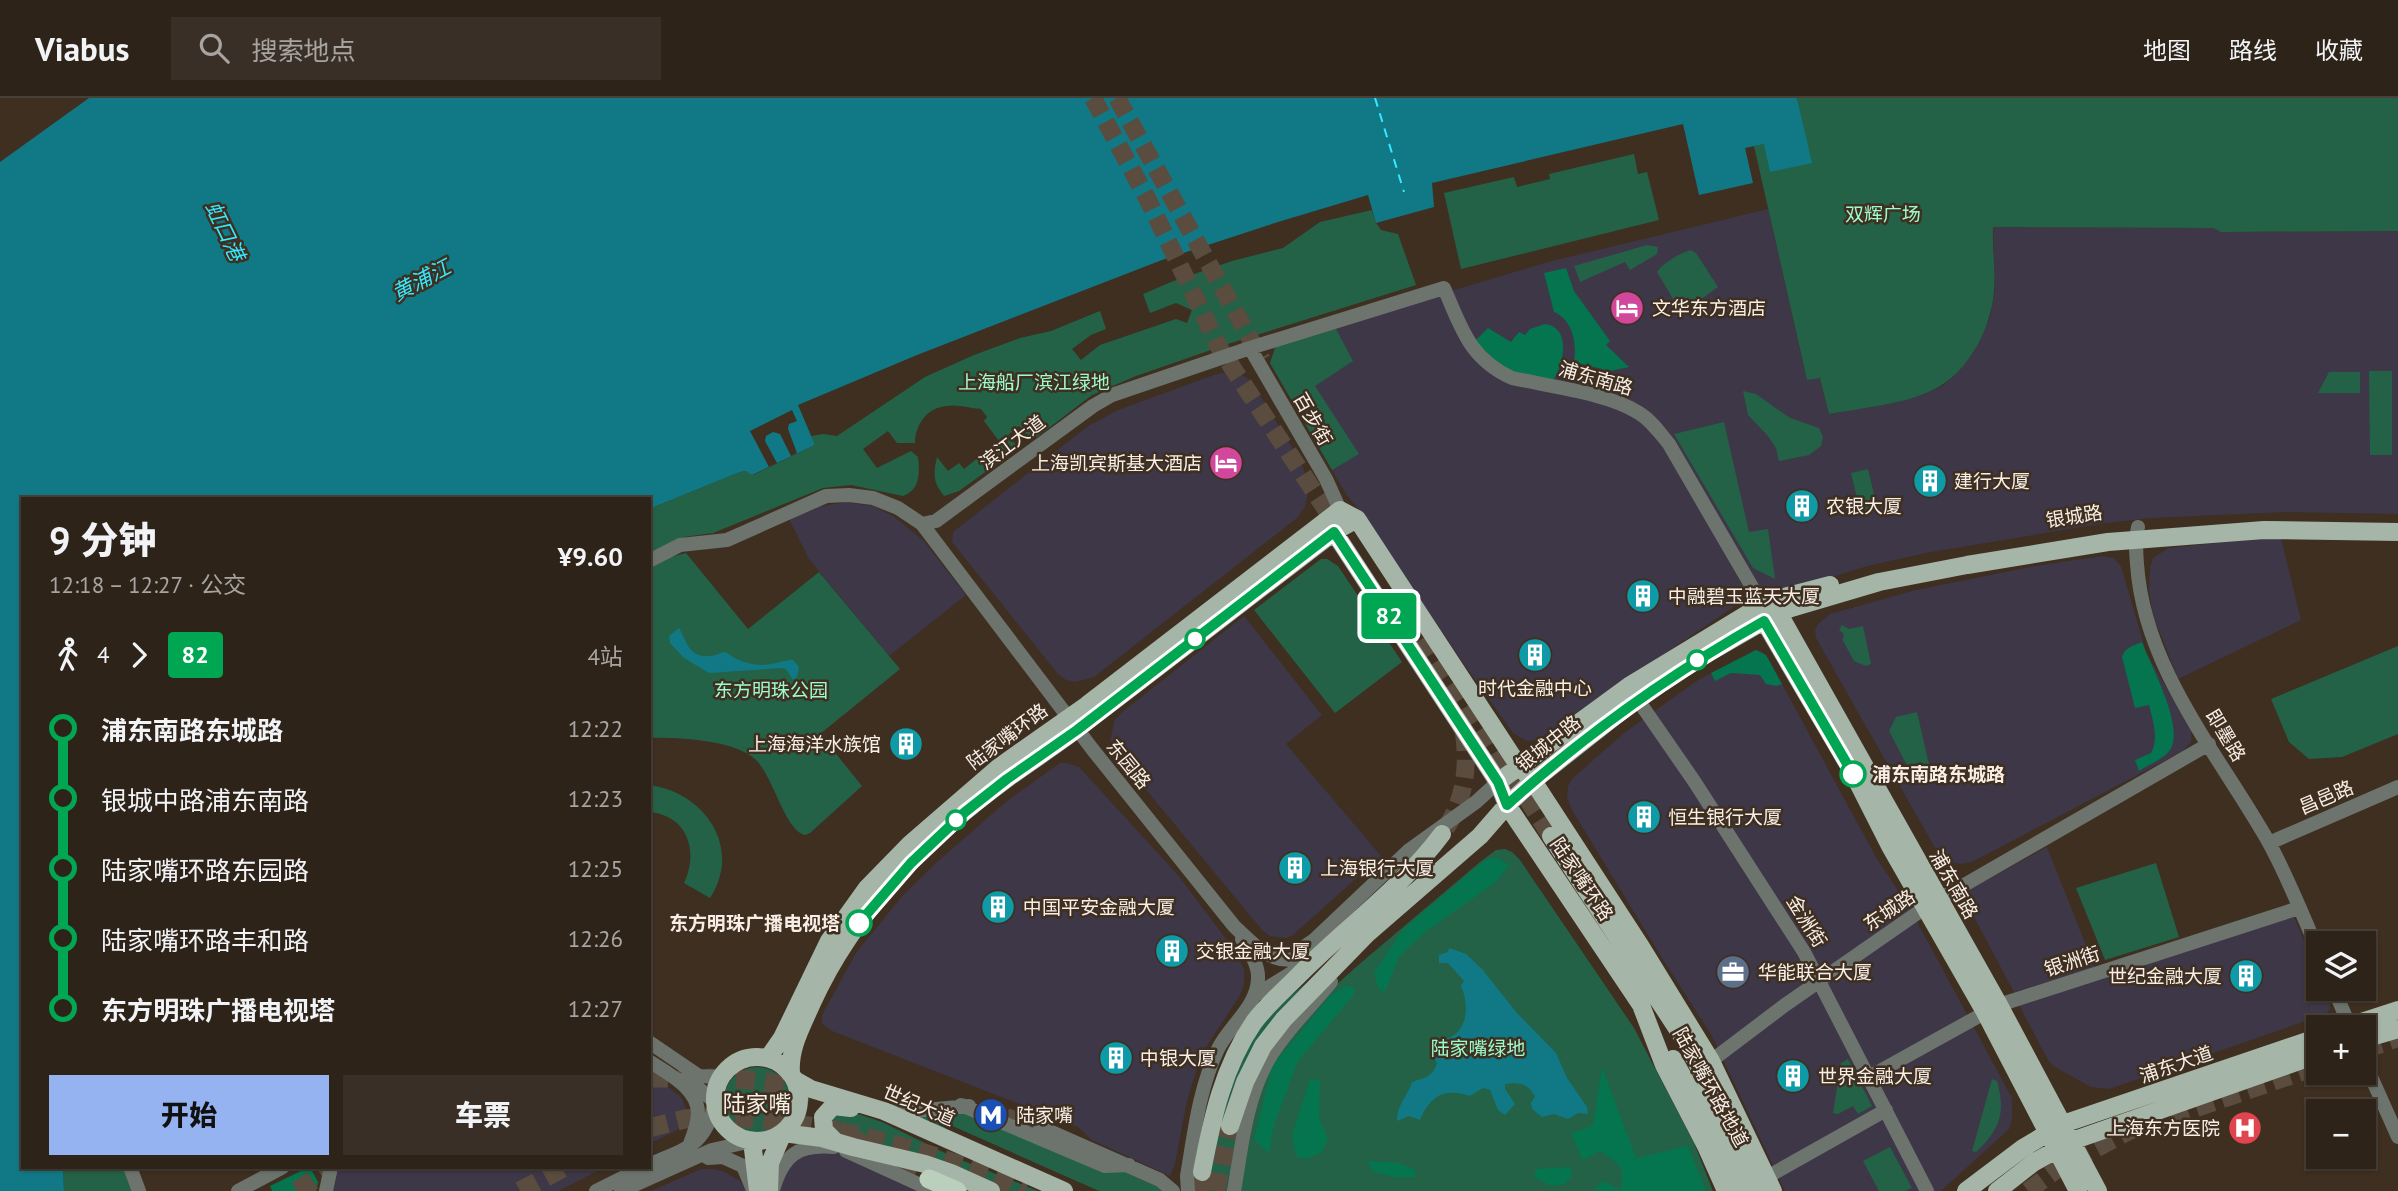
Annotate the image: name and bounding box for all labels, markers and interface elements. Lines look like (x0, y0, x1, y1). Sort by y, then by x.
search box (171, 17, 661, 80)
text: Viabus (35, 27, 129, 70)
icon: search (195, 29, 233, 67)
text: 搜索地点 (251, 34, 356, 67)
text: 地图 (2143, 35, 2191, 66)
text: 路线 (2229, 35, 2277, 66)
text: 收藏 (2315, 35, 2363, 66)
water label: 虹口港 (199, 197, 252, 268)
park label: 双辉广场 (1845, 202, 1921, 226)
water label: 黄浦江 (387, 252, 457, 307)
hotel icon: 文华东方酒店 (1608, 289, 1646, 327)
place label: 文华东方酒店 (1652, 296, 1766, 320)
street label: 浦东南路 (1556, 356, 1636, 400)
park label: 上海船厂滨江绿地 (958, 370, 1110, 394)
street label: 百步街 (1288, 388, 1338, 450)
street label: 滨江大道 (974, 410, 1050, 474)
hotel icon: 上海凯宾斯基大酒店 (1207, 444, 1245, 482)
place label: 上海凯宾斯基大酒店 (1031, 451, 1202, 475)
building icon: 建行大厦 (1911, 462, 1949, 500)
place label: 建行大厦 (1954, 469, 2030, 493)
building icon: 农银大厦 (1783, 487, 1821, 525)
place label: 农银大厦 (1826, 494, 1902, 518)
street label: 银城路 (2044, 500, 2104, 532)
text: 9 分钟 (49, 515, 156, 564)
text: ¥9.60 (558, 540, 623, 573)
text: 12:18 – 12:27 · 公交 (49, 570, 246, 599)
building icon: 中融碧玉蓝天大厦 (1624, 577, 1662, 615)
place label: 中融碧玉蓝天大厦 (1668, 584, 1820, 608)
line badge: 82 (1358, 593, 1420, 639)
text: 82 (1375, 600, 1403, 631)
unlabelled marker (1185, 629, 1205, 649)
icon: walk (49, 636, 87, 674)
icon: forward (120, 636, 158, 674)
building icon: 时代金融中心 (1516, 636, 1554, 674)
text: 82 (182, 639, 209, 670)
text: 4 (97, 640, 110, 669)
text: 4站 (587, 642, 623, 671)
unlabelled marker (1687, 650, 1707, 670)
place label: 时代金融中心 (1478, 676, 1592, 700)
park label: 东方明珠公园 (714, 678, 828, 702)
street label: 陆家嘴环路 (962, 698, 1052, 774)
street label: 即墨路 (2201, 704, 2251, 766)
street label: 银城中路 (1511, 710, 1585, 776)
text: 浦东南路东城路 (101, 714, 283, 747)
text: 12:22 (568, 714, 623, 743)
building icon: 上海海洋水族馆 (887, 725, 925, 763)
place label: 上海海洋水族馆 (748, 732, 881, 756)
street label: 东园路 (1102, 734, 1156, 794)
marker: 浦东南路东城路 (1840, 761, 1866, 787)
place label: 浦东南路东城路 (1872, 762, 2005, 786)
street label: 昌邑路 (2295, 775, 2357, 819)
text: 银城中路浦东南路 (101, 784, 309, 817)
text: 12:23 (568, 784, 623, 813)
building icon: 恒生银行大厦 (1625, 798, 1663, 836)
place label: 恒生银行大厦 (1668, 805, 1782, 829)
unlabelled marker (946, 810, 966, 830)
street label: 陆家嘴环路 (1545, 833, 1619, 925)
street label: 浦东南路 (1925, 845, 1983, 923)
building icon: 上海银行大厦 (1276, 849, 1314, 887)
text: 陆家嘴环路东园路 (101, 854, 309, 887)
text: 12:25 (568, 854, 623, 883)
place label: 上海银行大厦 (1320, 856, 1434, 880)
street label: 东城路 (1859, 884, 1919, 936)
building icon: 中国平安金融大厦 (979, 888, 1017, 926)
street label: 金洲街 (1782, 890, 1832, 952)
place label: 中国平安金融大厦 (1023, 895, 1175, 919)
marker: 东方明珠广播电视塔 (846, 910, 872, 936)
place label: 东方明珠广播电视塔 (669, 911, 840, 935)
text: 陆家嘴环路丰和路 (101, 924, 309, 957)
text: 12:26 (568, 924, 623, 953)
map controls (2306, 931, 2376, 1169)
button: layers (2306, 931, 2376, 1001)
building icon: 交银金融大厦 (1153, 932, 1191, 970)
place label: 交银金融大厦 (1196, 939, 1310, 963)
street label: 银洲街 (2041, 941, 2103, 981)
office icon: 华能联合大厦 (1714, 953, 1752, 991)
building icon: 世纪金融大厦 (2227, 957, 2265, 995)
place label: 华能联合大厦 (1758, 960, 1872, 984)
place label: 世纪金融大厦 (2108, 964, 2222, 988)
text: 东方明珠广播电视塔 (101, 994, 335, 1027)
text: 12:27 (568, 994, 623, 1023)
button: + (2306, 1015, 2376, 1085)
street label: 陆家嘴环路地道 (1668, 1023, 1754, 1151)
park label: 陆家嘴绿地 (1430, 1036, 1526, 1060)
building icon: 中银大厦 (1097, 1039, 1135, 1077)
street label: 浦东大道 (2136, 1040, 2216, 1088)
place label: 中银大厦 (1140, 1046, 1216, 1070)
building icon: 世界金融大厦 (1774, 1057, 1812, 1095)
place label: 世界金融大厦 (1818, 1064, 1932, 1088)
button: 开始 (49, 1075, 329, 1155)
button: 车票 (343, 1075, 623, 1155)
street label: 世纪大道 (879, 1079, 959, 1131)
district label: 陆家嘴 (723, 1089, 792, 1118)
metro station icon: 陆家嘴 (972, 1096, 1010, 1134)
button: − (2306, 1099, 2376, 1169)
place label: 陆家嘴 (1016, 1103, 1073, 1127)
hospital icon: 上海东方医院 (2226, 1109, 2264, 1147)
place label: 上海东方医院 (2106, 1116, 2220, 1140)

